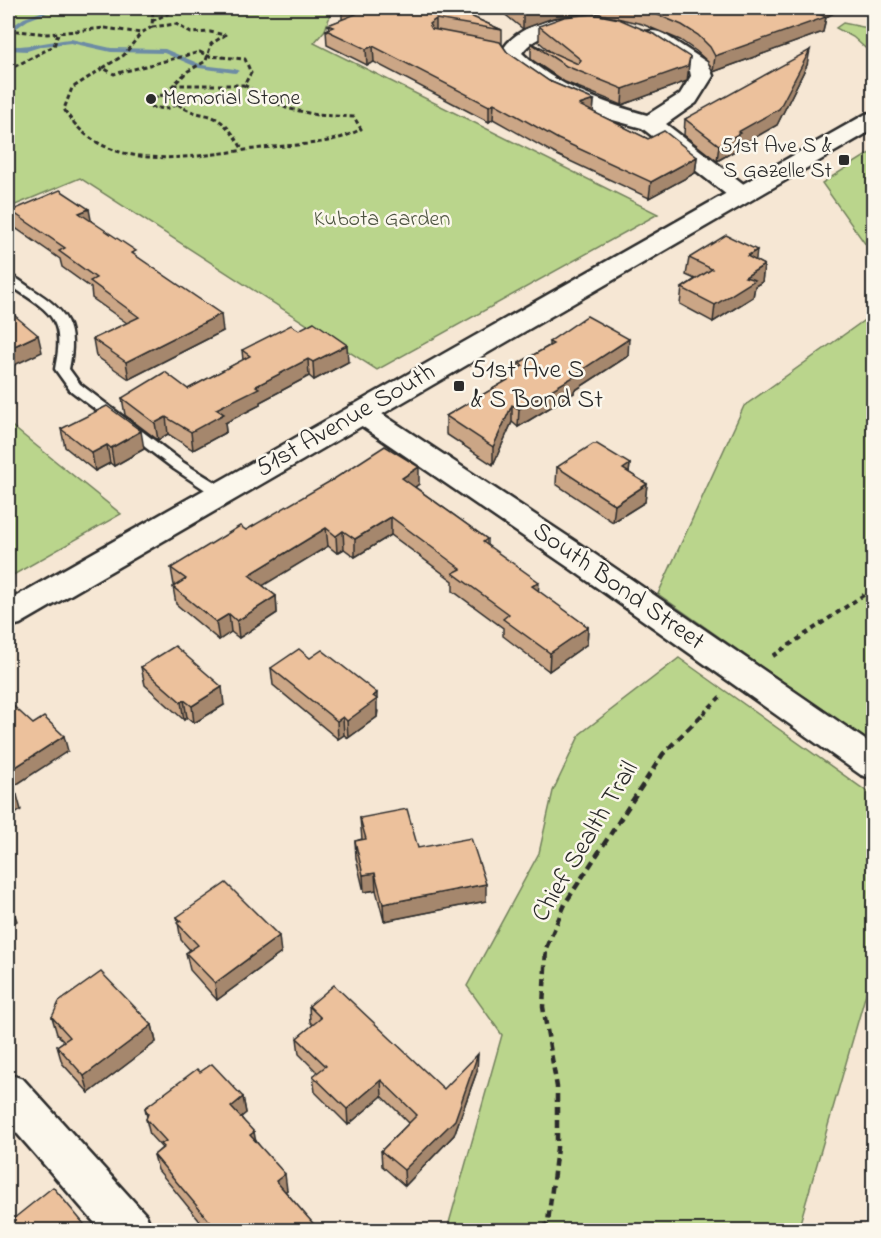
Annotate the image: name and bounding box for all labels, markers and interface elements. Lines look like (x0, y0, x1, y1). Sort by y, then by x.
place label: Memorial Stone (163, 83, 300, 115)
marker: Memorial Stone (144, 92, 158, 106)
place label: 51st Ave S & S Gazelle St (721, 131, 833, 188)
marker: 51st Ave S & S Gazelle St (837, 153, 851, 167)
park label: Kubota Garden (314, 204, 450, 236)
place label: 51st Ave S & S Bond St (471, 352, 603, 420)
street label: 51st Avenue South (249, 354, 443, 488)
marker: 51st Ave S & S Bond St (452, 379, 466, 393)
street label: South Bond Street (524, 513, 712, 661)
street label: Chief Sealth Trail (523, 754, 649, 930)

